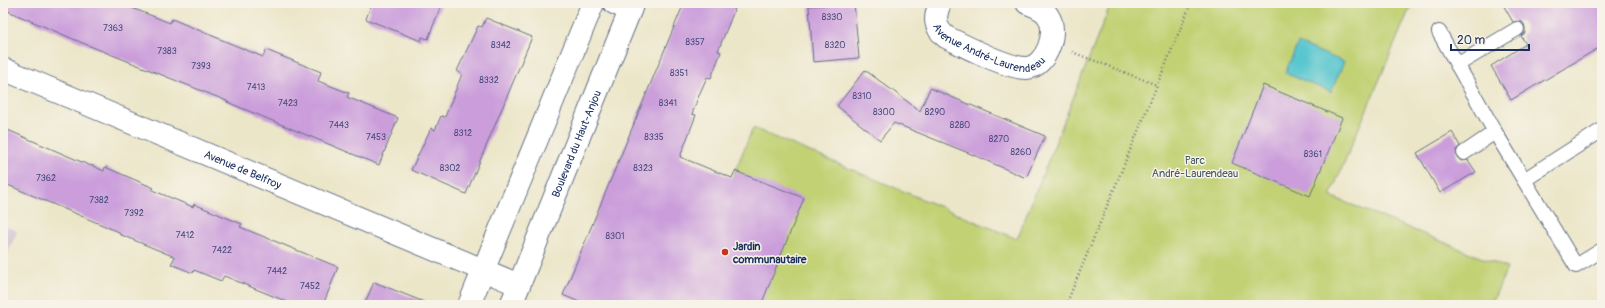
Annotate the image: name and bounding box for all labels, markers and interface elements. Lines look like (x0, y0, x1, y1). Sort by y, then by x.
house number: 8330 (822, 12, 842, 23)
street label: Avenue André-Laurendeau (930, 22, 1048, 75)
house number: 7363 (103, 23, 123, 34)
scale bar (1451, 26, 1529, 52)
text: 20 m (1457, 33, 1486, 48)
house number: 8357 (685, 37, 705, 48)
house number: 8342 (491, 40, 511, 51)
house number: 8320 (825, 40, 845, 51)
house number: 7383 (157, 46, 177, 57)
house number: 7393 (191, 61, 211, 72)
house number: 8351 (670, 68, 688, 79)
house number: 8332 (479, 75, 499, 86)
house number: 7413 (247, 82, 265, 93)
street label: Boulevard du Haut-Anjou (549, 88, 604, 199)
house number: 8310 (852, 91, 872, 102)
house number: 7423 (278, 98, 298, 109)
house number: 8341 (659, 98, 677, 109)
house number: 8300 (873, 107, 895, 118)
house number: 8290 (925, 107, 945, 118)
house number: 7443 (329, 120, 349, 131)
house number: 8280 (950, 120, 970, 131)
house number: 8312 (454, 128, 472, 139)
house number: 7453 (366, 132, 386, 143)
house number: 8335 (644, 132, 664, 143)
house number: 8270 (989, 134, 1009, 145)
house number: 8260 (1011, 147, 1031, 158)
street label: Avenue de Belfroy (202, 148, 284, 192)
house number: 8361 (1304, 149, 1322, 160)
park label: Parc André-Laurendeau (1152, 154, 1238, 180)
house number: 8302 (440, 163, 460, 174)
house number: 8323 (633, 163, 653, 174)
house number: 7362 (36, 173, 56, 184)
house number: 7382 (89, 195, 109, 206)
house number: 7392 (124, 208, 144, 219)
house number: 7412 (176, 230, 194, 241)
house number: 8301 (605, 231, 625, 242)
place label: Jardin communautaire (732, 240, 807, 266)
house number: 7422 (212, 245, 232, 256)
marker: Jardin communautaire (720, 247, 730, 257)
house number: 7442 (267, 266, 287, 277)
house number: 7452 (300, 281, 320, 292)

